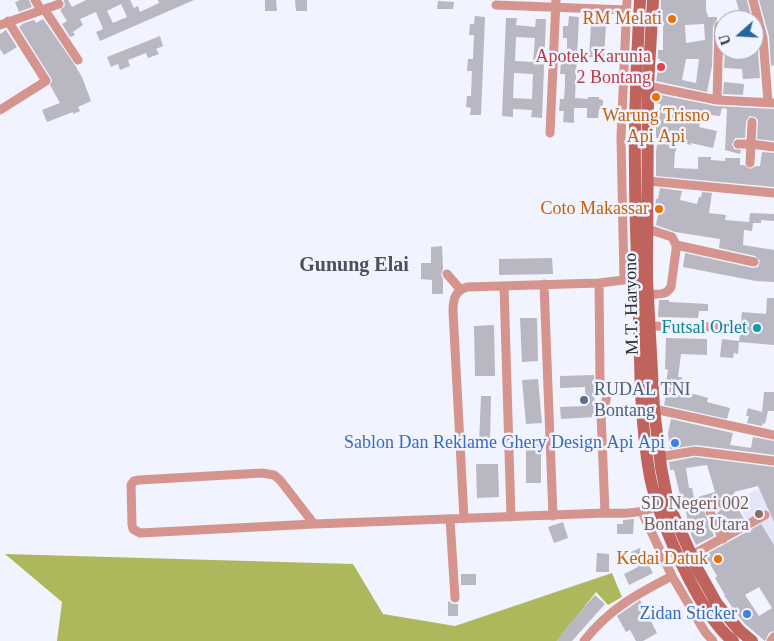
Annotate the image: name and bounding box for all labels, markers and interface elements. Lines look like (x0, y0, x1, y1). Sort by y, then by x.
place label: RM Melati (583, 8, 662, 30)
north arrow (714, 10, 764, 60)
marker: RM Melati (666, 13, 678, 25)
text: U (717, 32, 734, 47)
place label: Apotek Karunia 2 Bontang (536, 46, 651, 88)
marker: Apotek Karunia 2 Bontang (655, 61, 667, 73)
marker: Warung Trisno Api Api (650, 91, 662, 103)
place label: Warung Trisno Api Api (602, 105, 710, 148)
place label: Coto Makassar (541, 198, 649, 220)
marker: Coto Makassar (653, 203, 665, 215)
street label: M.T. Haryono (620, 253, 644, 355)
district label: Gunung Elai (299, 254, 409, 278)
place label: Futsal Orlet (662, 317, 747, 339)
marker: Futsal Orlet (751, 322, 763, 334)
place label: RUDAL TNI Bontang (594, 379, 690, 422)
marker: RUDAL TNI Bontang (578, 394, 590, 406)
place label: Sablon Dan Reklame Ghery Design Api Api (344, 432, 665, 454)
marker: Sablon Dan Reklame Ghery Design Api Api (669, 437, 681, 449)
place label: SD Negeri 002 Bontang Utara (641, 493, 749, 536)
marker: SD Negeri 002 Bontang Utara (753, 508, 765, 520)
place label: Kedai Datuk (617, 548, 708, 570)
marker: Kedai Datuk (712, 553, 724, 565)
place label: Zidan Sticker (640, 603, 737, 625)
marker: Zidan Sticker (741, 608, 753, 620)

